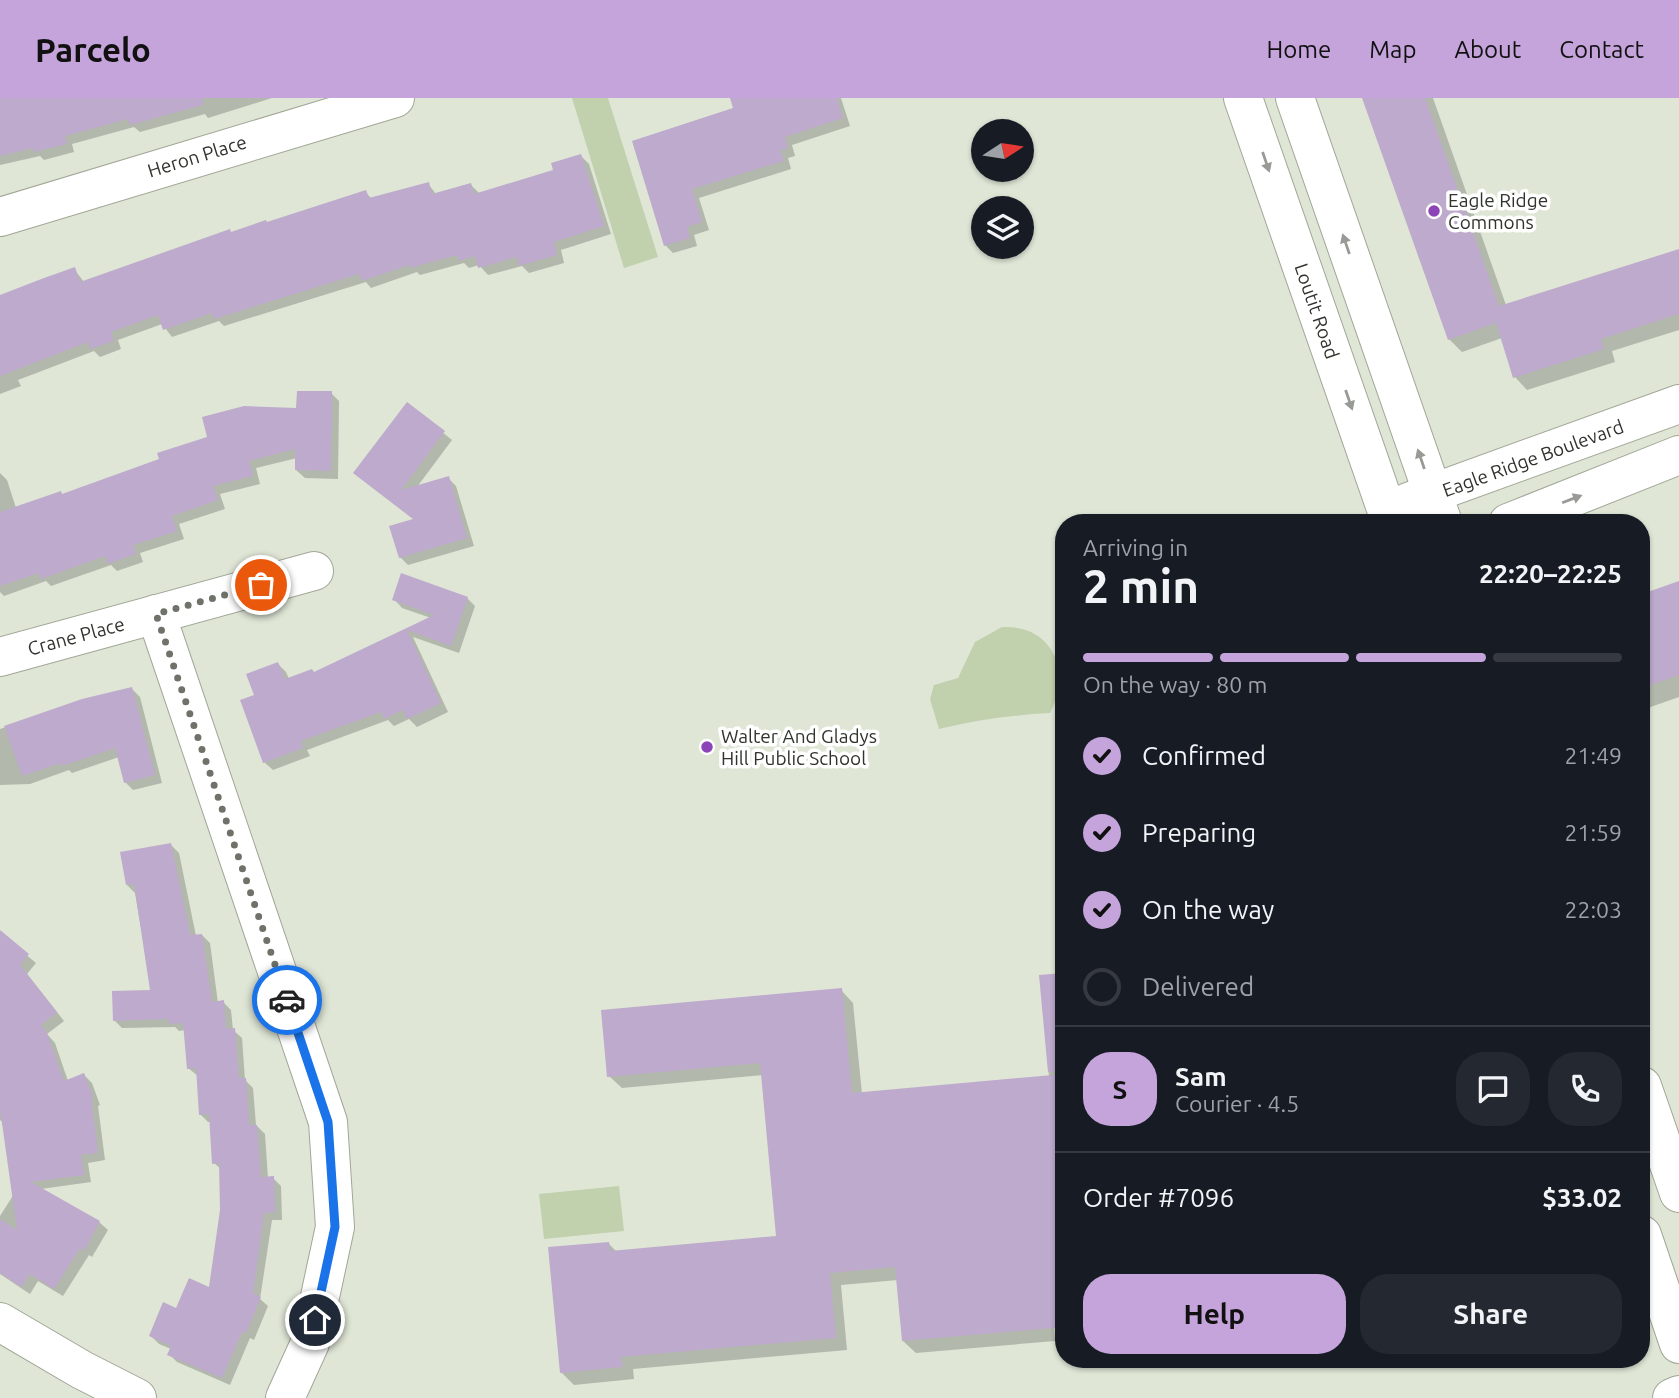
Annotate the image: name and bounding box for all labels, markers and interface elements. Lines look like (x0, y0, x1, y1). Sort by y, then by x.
text: Parcelo (35, 31, 151, 68)
text: Home (1266, 36, 1331, 63)
text: Map (1369, 36, 1416, 63)
text: About (1454, 36, 1521, 63)
text: Contact (1559, 36, 1644, 63)
north arrow (971, 119, 1034, 182)
map controls (971, 119, 1034, 259)
street label: Heron Place (145, 130, 249, 182)
one-way arrow (1261, 152, 1272, 173)
place label: Eagle Ridge Commons (1448, 189, 1548, 233)
button: layers (971, 196, 1034, 259)
marker: Eagle Ridge Commons (1426, 203, 1442, 219)
one-way arrow (1340, 233, 1351, 254)
street label: Loutit Road (1290, 260, 1344, 362)
one-way arrow (1344, 390, 1355, 411)
street label: Eagle Ridge Boulevard (1439, 415, 1627, 501)
one-way arrow (1415, 448, 1426, 469)
one-way arrow (1562, 493, 1583, 504)
text: Arriving in (1083, 535, 1188, 560)
pin (231, 555, 291, 615)
text: 22:20–22:25 (1479, 559, 1622, 588)
text: 2 min (1083, 560, 1199, 612)
icon: bag (242, 566, 280, 604)
street label: Crane Place (25, 612, 127, 660)
text: On the way · 80 m (1083, 672, 1267, 697)
place label: Walter And Gladys Hill Public School (721, 725, 877, 769)
icon: check (1083, 737, 1121, 775)
marker: Walter And Gladys Hill Public School (699, 739, 715, 755)
text: Confirmed (1142, 741, 1266, 770)
text: 21:49 (1564, 743, 1622, 768)
icon: check (1083, 814, 1121, 852)
text: Preparing (1142, 818, 1256, 847)
text: 21:59 (1564, 820, 1622, 845)
icon: check (1083, 891, 1121, 929)
text: On the way (1142, 895, 1274, 924)
text: 22:03 (1564, 897, 1622, 922)
courier (252, 965, 322, 1035)
text: Delivered (1142, 972, 1254, 1001)
icon: car (268, 981, 306, 1019)
button: chat (1456, 1052, 1530, 1126)
button: phone (1548, 1052, 1622, 1126)
text: Sam (1175, 1062, 1227, 1091)
text: S (1113, 1075, 1127, 1104)
text: Courier · 4.5 (1175, 1091, 1299, 1116)
text: Order #7096 (1083, 1183, 1234, 1212)
text: $33.02 (1542, 1183, 1622, 1212)
button: Help (1083, 1274, 1346, 1354)
button: Share (1360, 1274, 1622, 1354)
pin (285, 1290, 345, 1350)
icon: home (296, 1301, 334, 1339)

